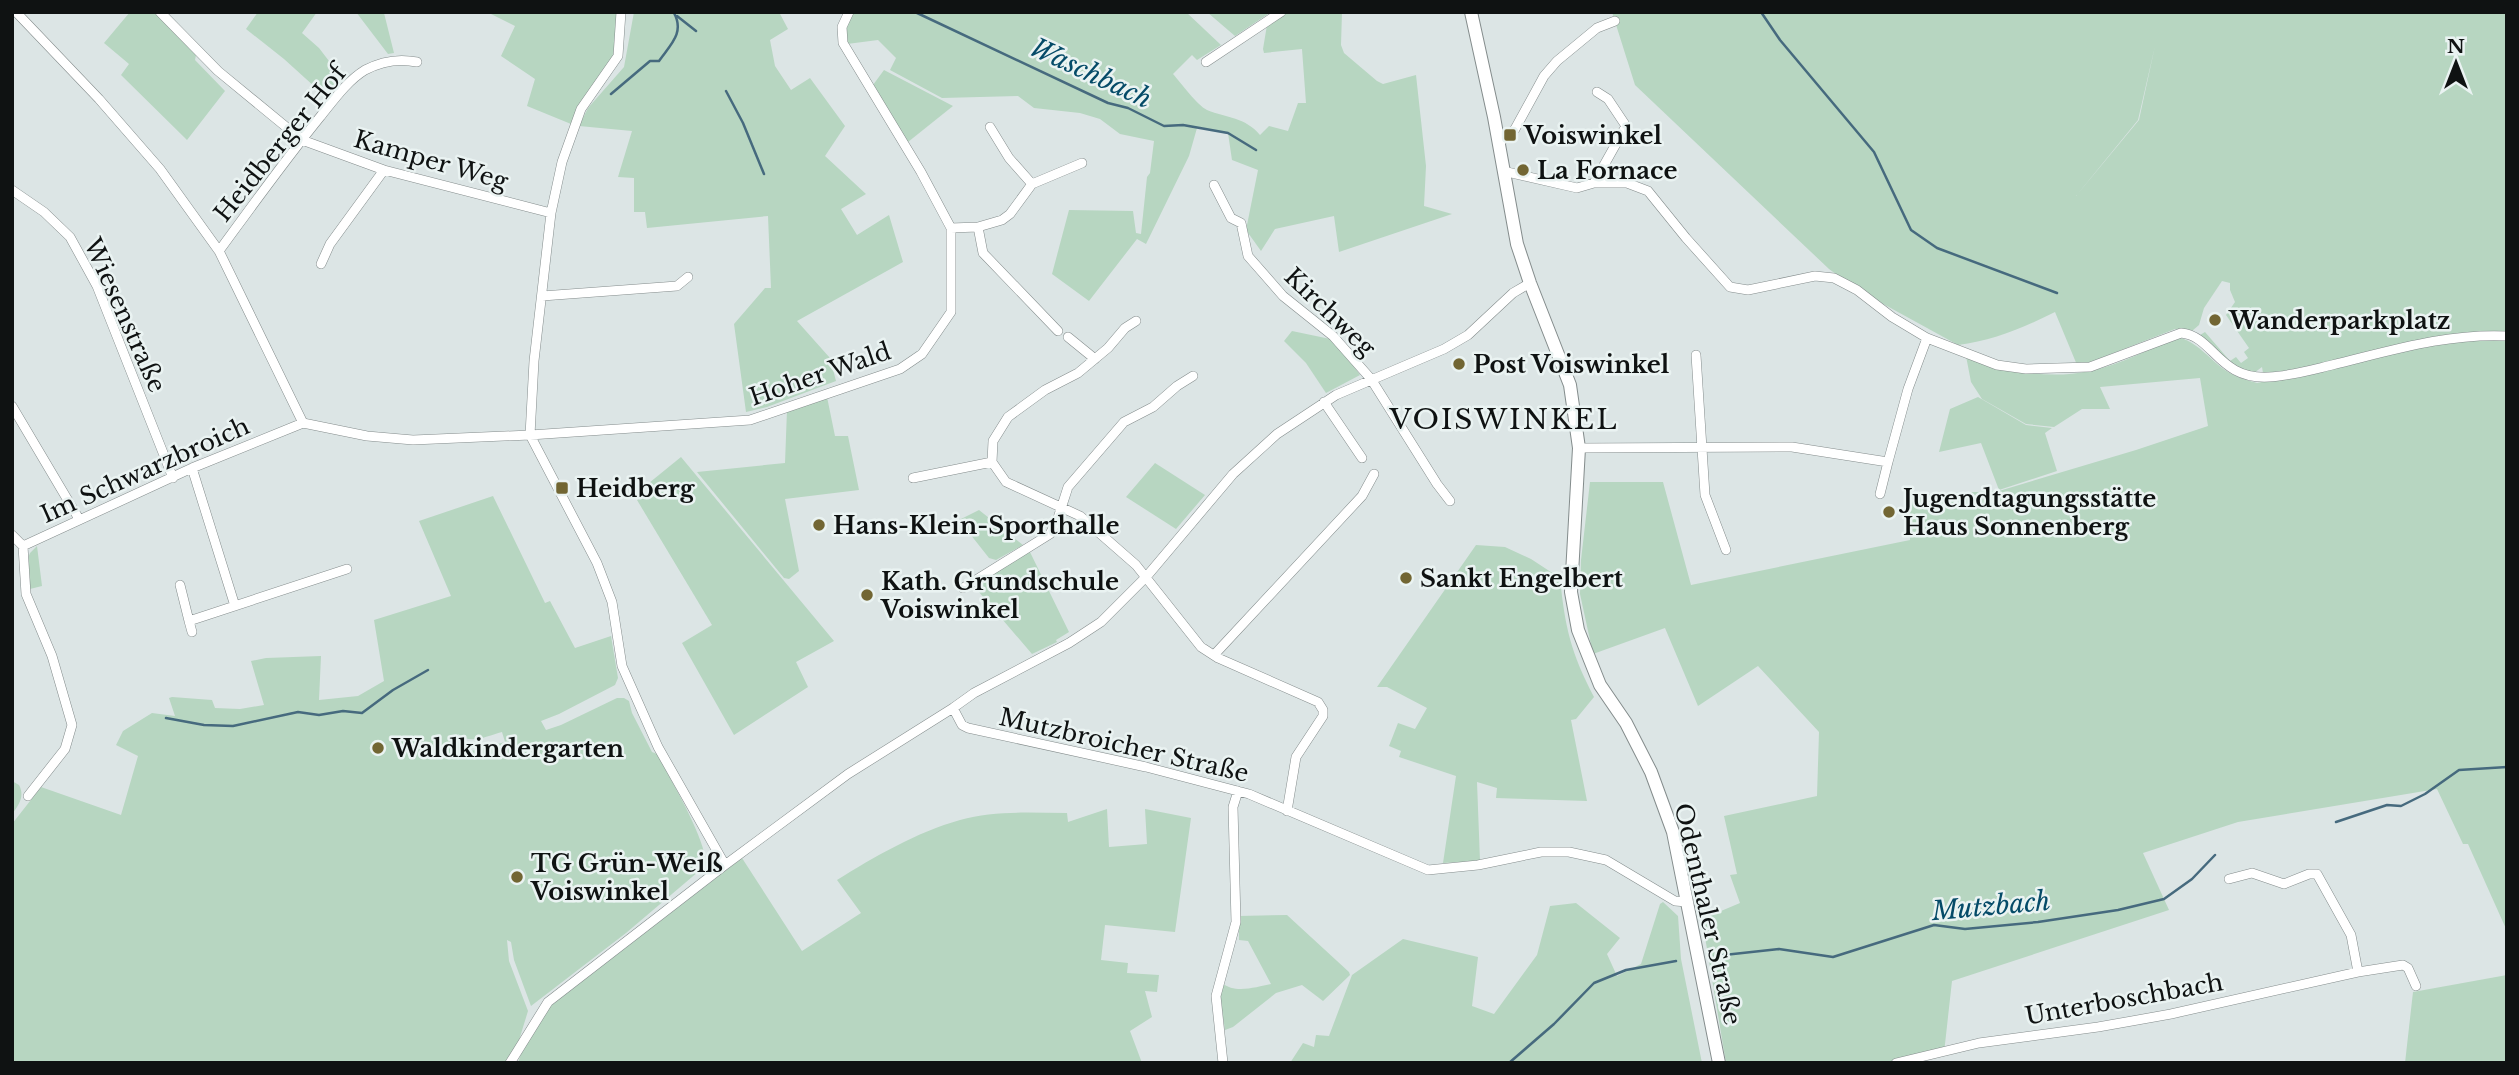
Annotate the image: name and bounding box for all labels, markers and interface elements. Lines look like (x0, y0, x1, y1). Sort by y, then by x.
north arrow (2421, 28, 2491, 98)
water label: Waschbach (1025, 31, 1157, 115)
text: N (2447, 35, 2465, 58)
street label: Heidberger Hof (208, 56, 354, 227)
place label: Voiswinkel (1523, 121, 1663, 150)
street label: Kamper Weg (351, 124, 512, 196)
marker: Voiswinkel (1502, 127, 1518, 143)
place label: La Fornace (1537, 156, 1678, 185)
marker: La Fornace (1515, 162, 1531, 178)
street label: Wiesenstraße (78, 232, 172, 397)
street label: Kirchweg (1279, 262, 1382, 363)
place label: Wanderparkplatz (2228, 306, 2450, 335)
marker: Wanderparkplatz (2207, 312, 2223, 328)
street label: Hoher Wald (745, 336, 895, 412)
place label: Post Voiswinkel (1473, 350, 1670, 379)
marker: Post Voiswinkel (1451, 356, 1467, 372)
district label: VOISWINKEL (1389, 402, 1619, 437)
street label: Im Schwarzbroich (36, 411, 254, 529)
place label: Heidberg (576, 474, 696, 503)
marker: Heidberg (554, 480, 570, 496)
place label: Jugendtagungsstätte Haus Sonnenberg (1898, 484, 2156, 541)
marker: Jugendtagungsstätte Haus Sonnenberg (1881, 504, 1897, 520)
place label: Hans-Klein-Sporthalle (833, 511, 1120, 540)
marker: Hans-Klein-Sporthalle (811, 517, 827, 533)
place label: Sankt Engelbert (1420, 564, 1624, 593)
place label: Kath. Grundschule Voiswinkel (880, 567, 1119, 624)
marker: Sankt Engelbert (1398, 570, 1414, 586)
marker: Kath. Grundschule Voiswinkel (859, 587, 875, 603)
street label: Mutzbroicher Straße (996, 702, 1252, 788)
place label: Waldkindergarten (391, 734, 625, 763)
marker: Waldkindergarten (370, 740, 386, 756)
street label: Odenthaler Straße (1668, 800, 1748, 1028)
place label: TG Grün-Weiß Voiswinkel (530, 849, 723, 906)
marker: TG Grün-Weiß Voiswinkel (509, 869, 525, 885)
water label: Mutzbach (1929, 885, 2052, 927)
street label: Unterboschbach (2023, 967, 2225, 1031)

